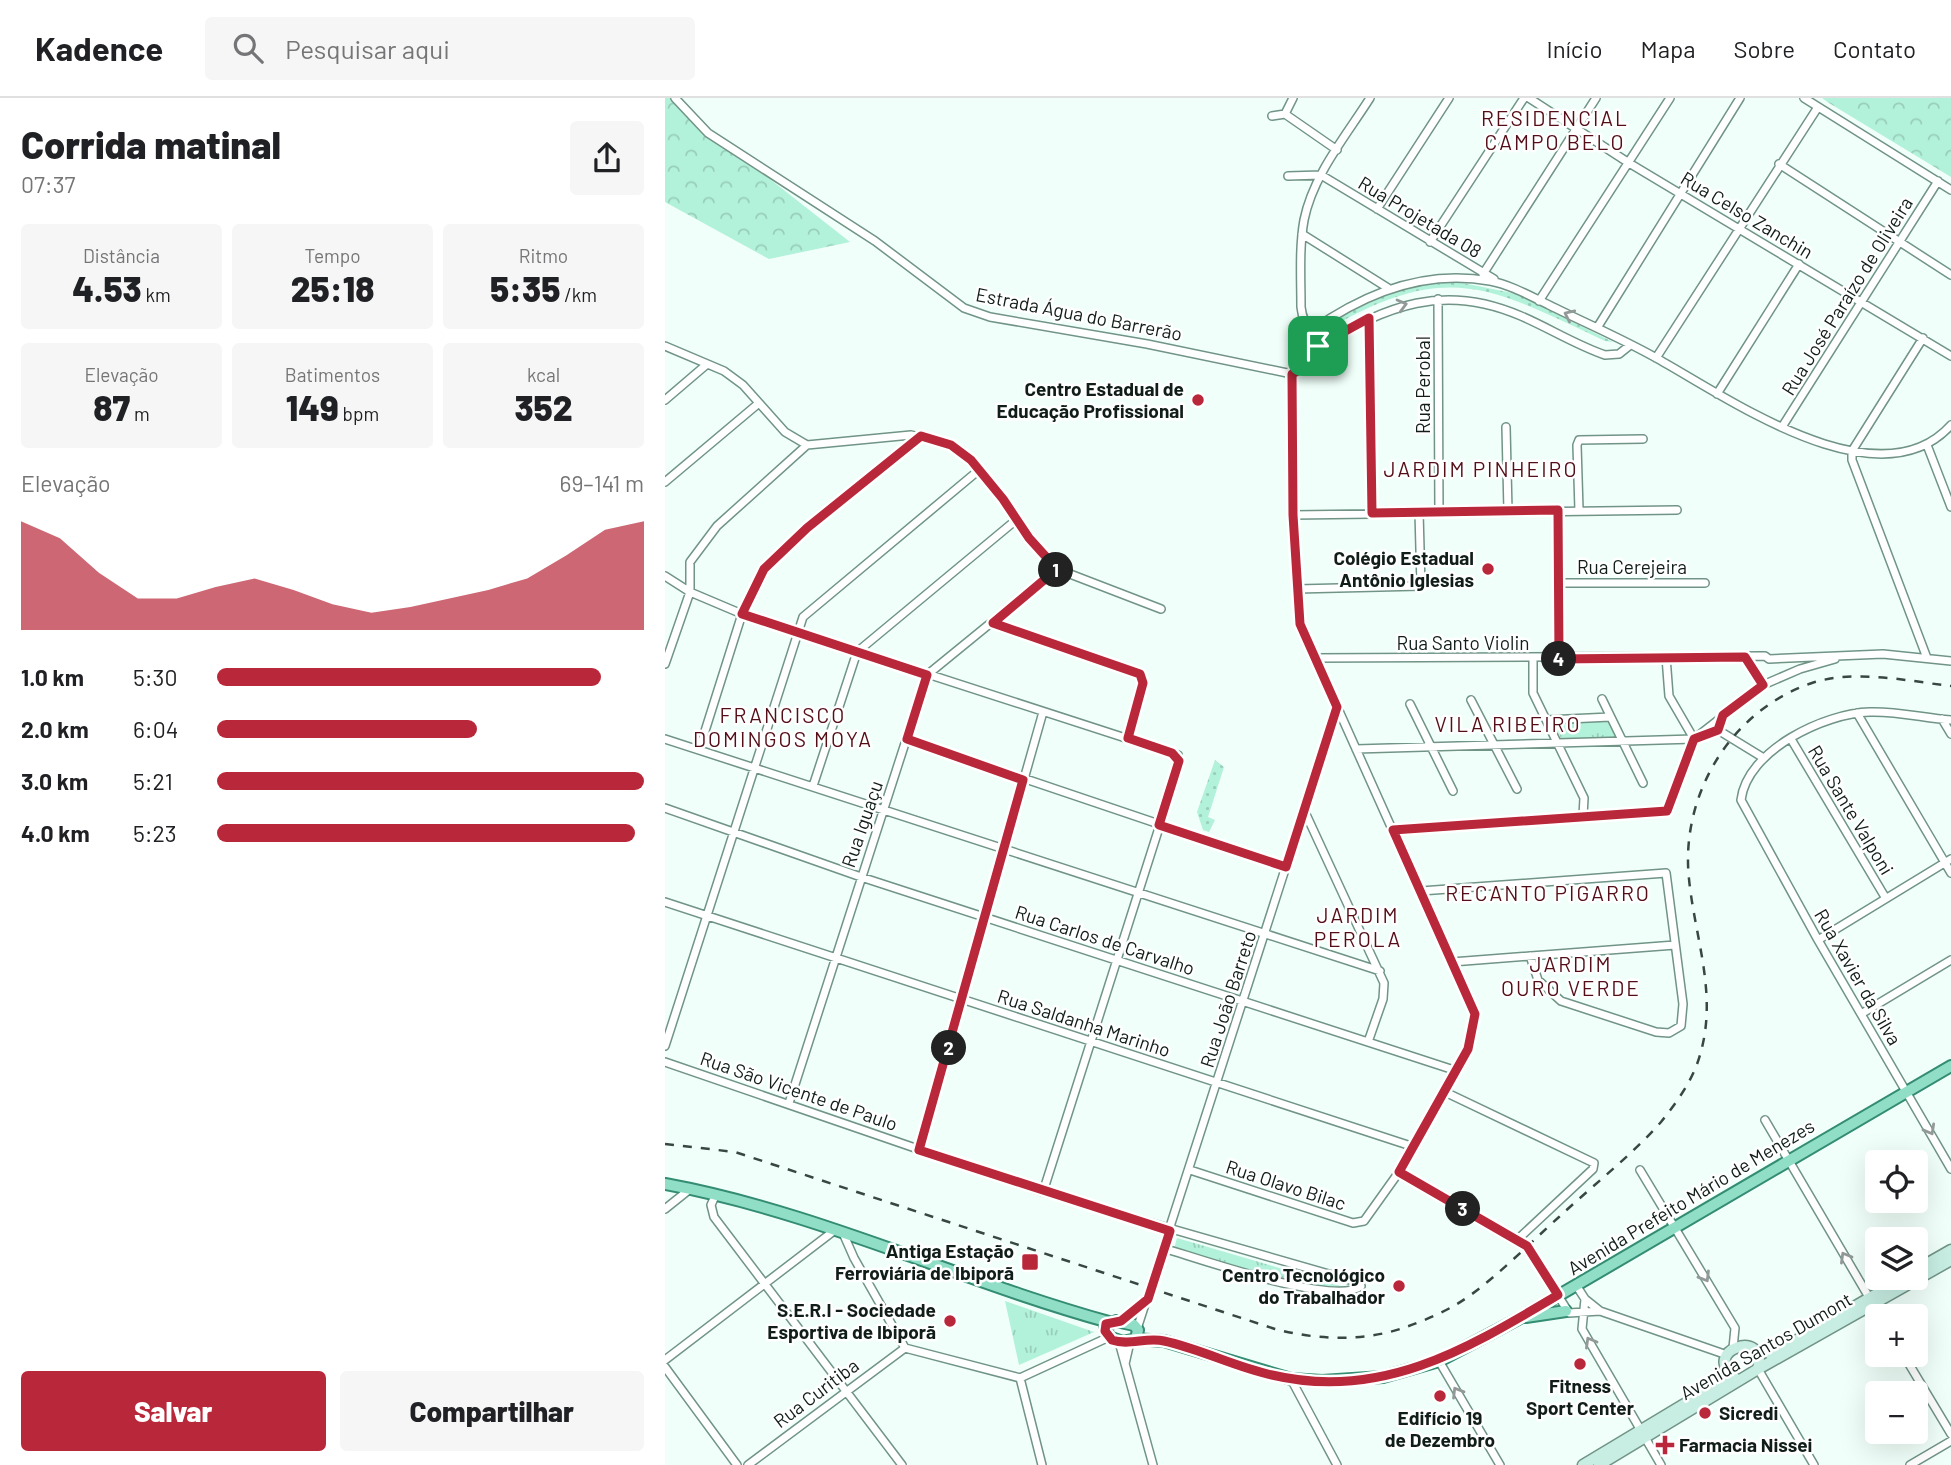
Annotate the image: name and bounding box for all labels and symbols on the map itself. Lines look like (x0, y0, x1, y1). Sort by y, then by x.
district label: RESIDENCIAL CAMPO BELO (1481, 105, 1629, 154)
street label: Rua Celso Zanchin (1677, 166, 1818, 263)
street label: Rua Projetada 08 (1355, 171, 1486, 262)
street label: Rua José Paraízo de Oliveira (1776, 192, 1917, 399)
street label: Estrada Água do Barrerão (974, 282, 1184, 345)
one-way arrow (1395, 299, 1407, 313)
one-way arrow (1563, 309, 1576, 323)
pin (1288, 316, 1348, 376)
street label: Rua Perobal (1411, 336, 1434, 434)
place label: Centro Estadual de Educação Profissional (996, 377, 1184, 422)
marker: Centro Estadual de Educação Profissional (1190, 392, 1206, 408)
district label: JARDIM PINHEIRO (1383, 456, 1579, 481)
place label: Colégio Estadual Antônio Iglesias (1333, 546, 1474, 591)
pin: 1 (1039, 552, 1073, 588)
street label: Rua Cerejeira (1577, 555, 1687, 578)
marker: Colégio Estadual Antônio Iglesias (1480, 561, 1496, 577)
street label: Rua Santo Violin (1397, 631, 1529, 654)
pin: 4 (1541, 642, 1577, 676)
district label: FRANCISCO DOMINGOS MOYA (693, 702, 873, 751)
district label: VILA RIBEIRO (1434, 711, 1582, 736)
street label: Rua Sante Valponi (1804, 741, 1899, 879)
street label: Rua Iguaçu (836, 777, 887, 870)
district label: RECANTO PIGARRO (1445, 880, 1651, 905)
street label: Rua Carlos de Carvalho (1013, 900, 1198, 979)
district label: JARDIM PEROLA (1314, 902, 1402, 951)
street label: Rua Xavier da Silva (1810, 905, 1907, 1049)
street label: Rua João Barreto (1195, 927, 1260, 1070)
district label: JARDIM OURO VERDE (1501, 951, 1641, 1000)
street label: Rua Saldanha Marinho (995, 984, 1173, 1061)
pin: 2 (931, 1030, 967, 1066)
street label: Rua São Vicente de Paulo (698, 1046, 901, 1135)
street label: Avenida Prefeito Mário de Menezes (1563, 1114, 1818, 1279)
one-way arrow (1921, 1123, 1935, 1135)
street label: Rua Olavo Bilac (1223, 1154, 1349, 1215)
pin: 3 (1445, 1192, 1481, 1226)
place label: Antiga Estação Ferroviária de Ibiporã (835, 1239, 1014, 1284)
marker: Antiga Estação Ferroviária de Ibiporã (1020, 1252, 1040, 1272)
one-way arrow (1841, 1252, 1854, 1265)
place label: Centro Tecnológico do Trabalhador (1222, 1263, 1386, 1308)
one-way arrow (1696, 1270, 1709, 1283)
marker: Centro Tecnológico do Trabalhador (1391, 1278, 1407, 1294)
street label: Avenida Santos Dumont (1676, 1287, 1856, 1404)
place label: S.E.R.I - Sociedade Esportiva de Ibiporã (767, 1298, 936, 1343)
marker: S.E.R.I - Sociedade Esportiva de Ibiporã (942, 1313, 958, 1329)
one-way arrow (1585, 1337, 1598, 1349)
street label: Rua Curitiba (769, 1353, 863, 1432)
marker: Fitness Sport Center (1572, 1356, 1588, 1372)
place label: Fitness Sport Center (1526, 1374, 1635, 1419)
one-way arrow (1452, 1387, 1465, 1400)
marker: Edifício 19 de Dezembro (1432, 1388, 1448, 1404)
place label: Sicredi (1719, 1401, 1778, 1424)
marker: Sicredi (1697, 1405, 1713, 1421)
place label: Edifício 19 de Dezembro (1385, 1406, 1495, 1451)
place label: Farmacia Nissei (1679, 1433, 1812, 1456)
marker: Farmacia Nissei (1657, 1437, 1673, 1453)

